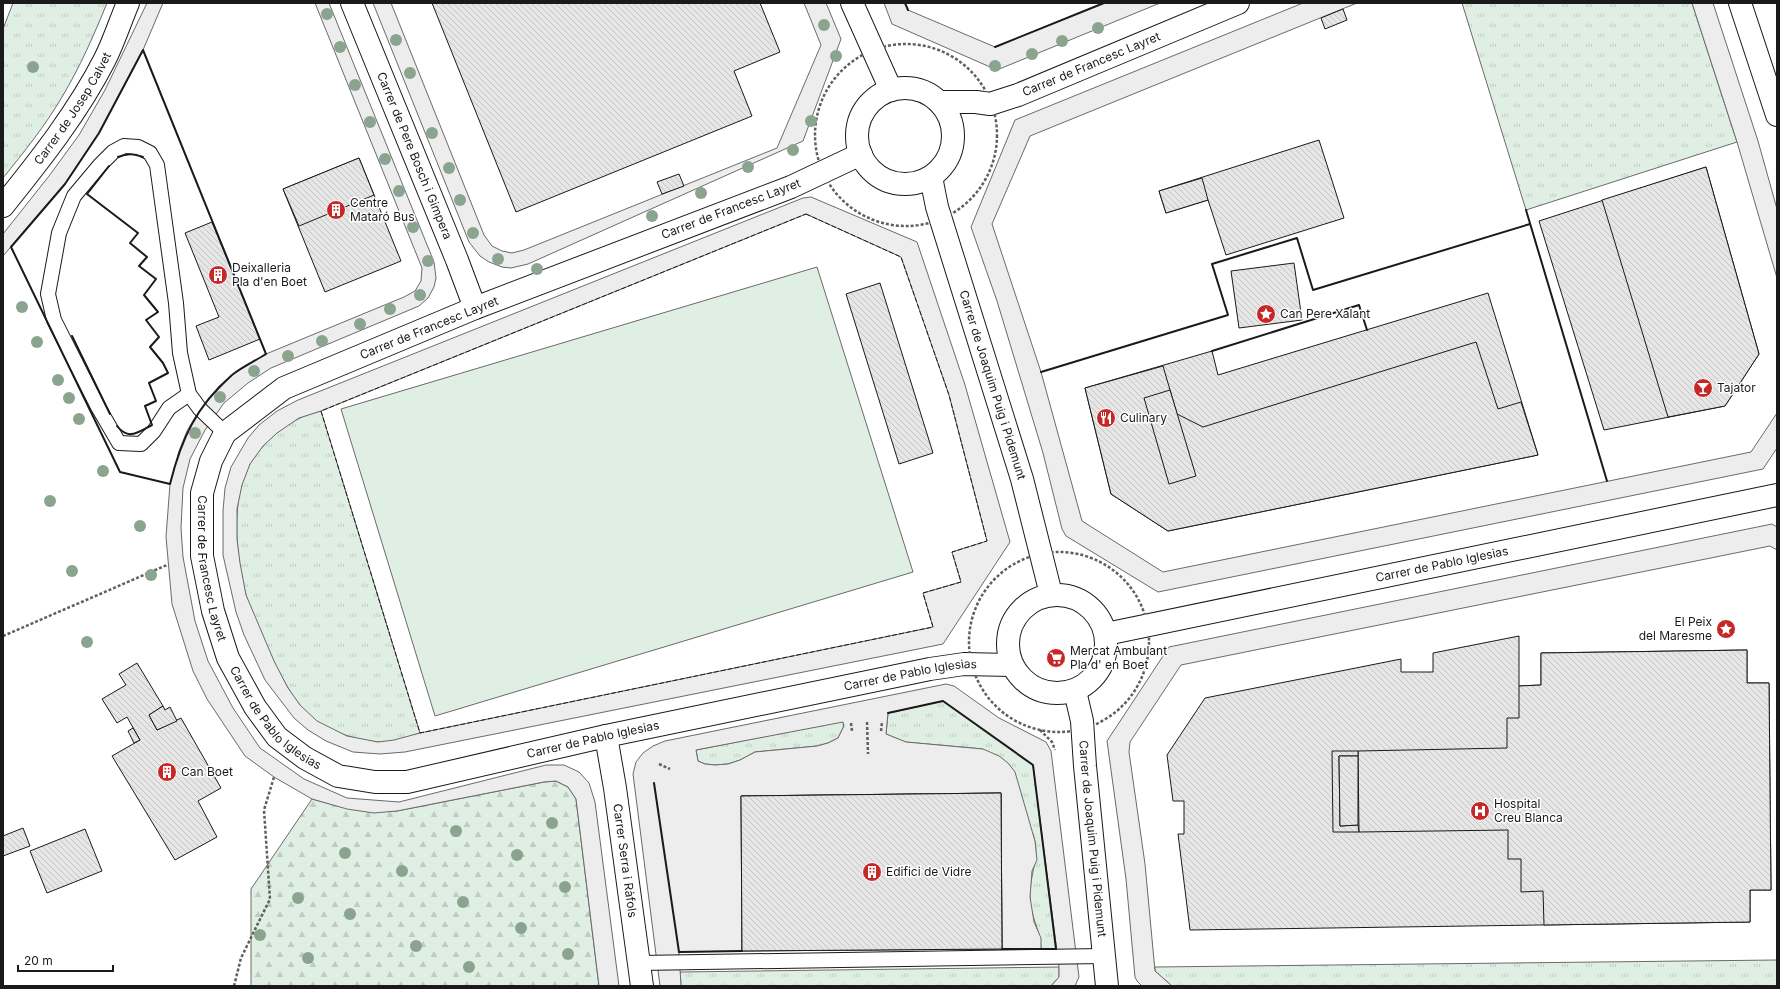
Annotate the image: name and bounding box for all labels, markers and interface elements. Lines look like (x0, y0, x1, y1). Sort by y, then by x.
street label: Carrer de Francesc Layret (1020, 28, 1162, 99)
street label: Carrer de Josep Calvet (30, 50, 114, 168)
street label: Carrer de Pere Bosch i Gimpera (374, 70, 456, 242)
street label: Carrer de Francesc Layret (659, 175, 803, 242)
place label: Centre Mataró Bus (350, 195, 414, 224)
building icon: Centre Mataró Bus (325, 199, 347, 221)
place label: Deixalleria Pla d'en Boet (232, 260, 307, 289)
building icon: Deixalleria Pla d'en Boet (207, 264, 229, 286)
street label: Carrer de Joaquim Puig i Pidemunt (956, 288, 1030, 481)
street label: Carrer de Francesc Layret (357, 293, 500, 362)
place icon: Can Pere Xalant (1255, 303, 1277, 325)
place label: Can Pere Xalant (1280, 306, 1370, 321)
bar icon: Tajator (1692, 377, 1714, 399)
place label: Tajator (1717, 380, 1756, 395)
restaurant icon: Culinary (1095, 407, 1117, 429)
place label: Culinary (1120, 410, 1167, 425)
street label: Carrer de Francesc Layret (195, 495, 230, 643)
street label: Carrer de Pablo Iglesias (1374, 543, 1510, 585)
place label: El Peix del Maresme (1639, 614, 1712, 643)
place icon: El Peix del Maresme (1715, 618, 1737, 640)
place label: Mercat Ambulant Pla d' en Boet (1070, 643, 1167, 672)
supermarket icon: Mercat Ambulant Pla d' en Boet (1045, 647, 1067, 669)
street label: Carrer de Pablo Iglesias (842, 656, 977, 694)
street label: Carrer de Pablo Iglesias (227, 663, 324, 773)
street label: Carrer de Pablo Iglesias (525, 717, 660, 761)
street label: Carrer de Joaquim Puig i Pidemunt (1076, 740, 1110, 938)
building icon: Can Boet (156, 761, 178, 783)
place label: Can Boet (181, 764, 233, 779)
place label: Hospital Creu Blanca (1494, 796, 1563, 825)
hospital icon: Hospital Creu Blanca (1469, 800, 1491, 822)
street label: Carrer Serra i Ràfols (610, 803, 641, 918)
building icon: Edifici de Vidre (861, 861, 883, 883)
place label: Edifici de Vidre (886, 864, 972, 879)
scale bar (18, 947, 113, 973)
text: 20 m (24, 953, 53, 968)

